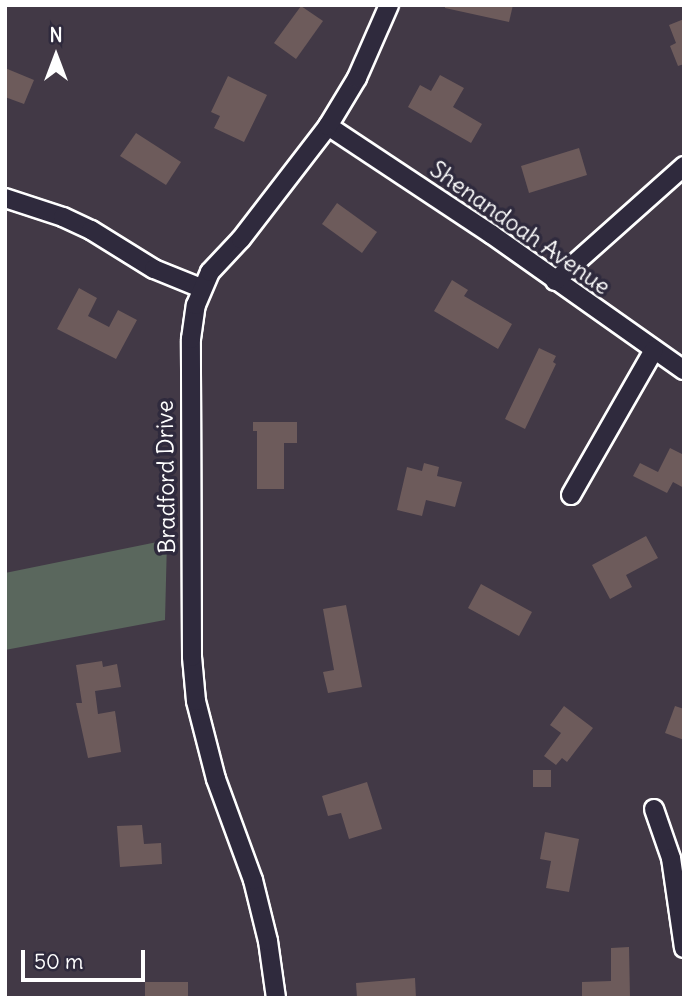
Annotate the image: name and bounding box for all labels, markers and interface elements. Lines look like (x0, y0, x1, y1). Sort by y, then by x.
north arrow (21, 21, 91, 91)
text: N (49, 23, 63, 47)
street label: Shenandoah Avenue (425, 155, 615, 301)
street label: Bradford Drive (151, 400, 181, 554)
scale bar (24, 936, 149, 980)
text: 50 m (34, 948, 83, 975)

